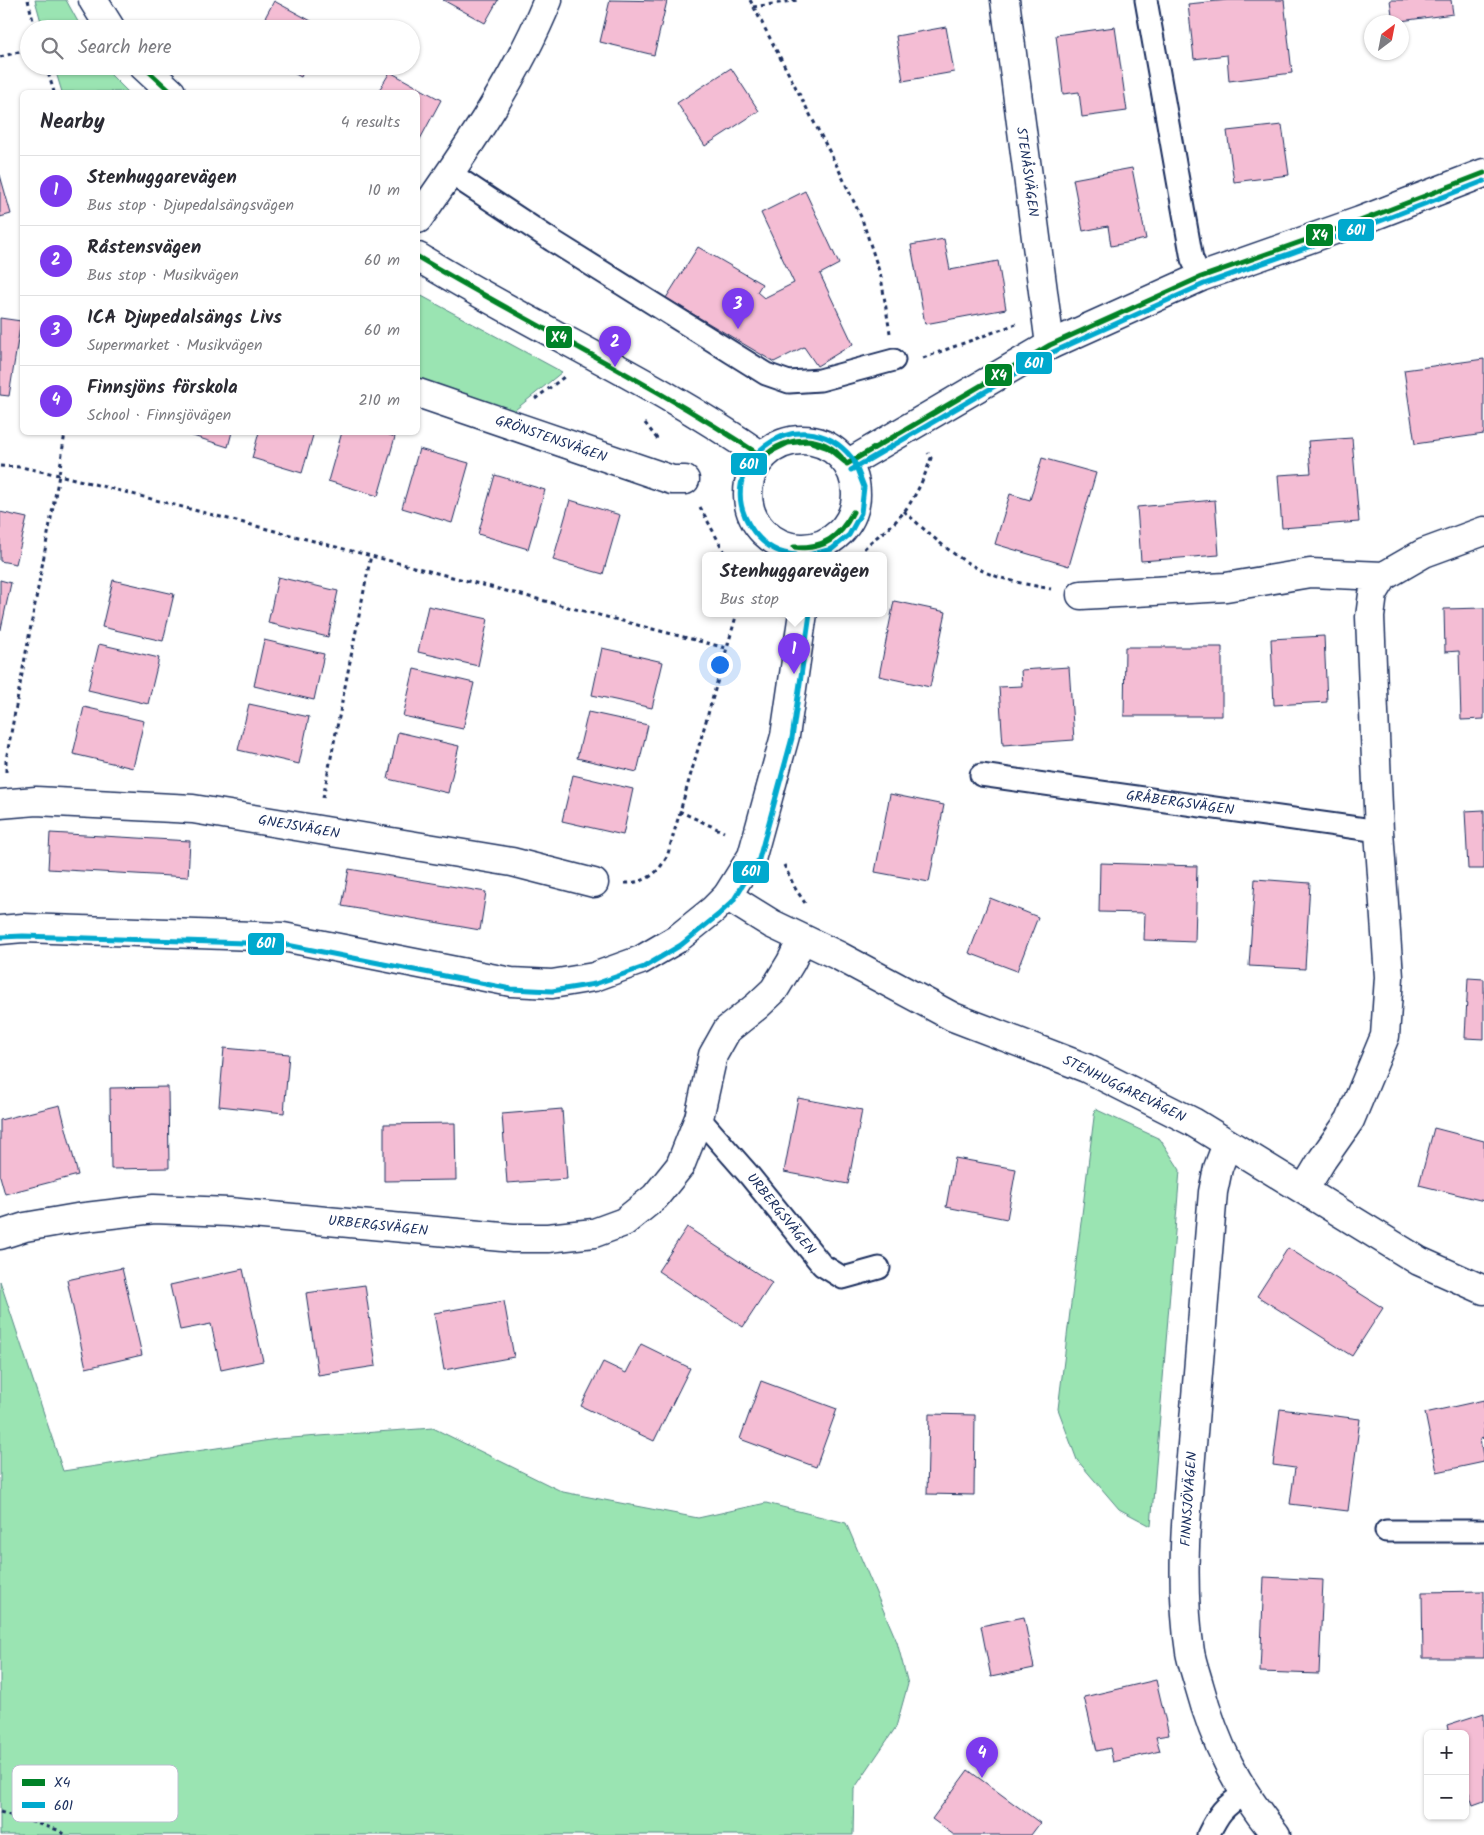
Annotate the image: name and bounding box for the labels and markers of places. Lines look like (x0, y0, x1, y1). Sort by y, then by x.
pin: 3 (722, 288, 754, 329)
pin: 2 (599, 326, 631, 367)
pin: 1 (778, 633, 810, 674)
pin: 4 (966, 1737, 998, 1778)

